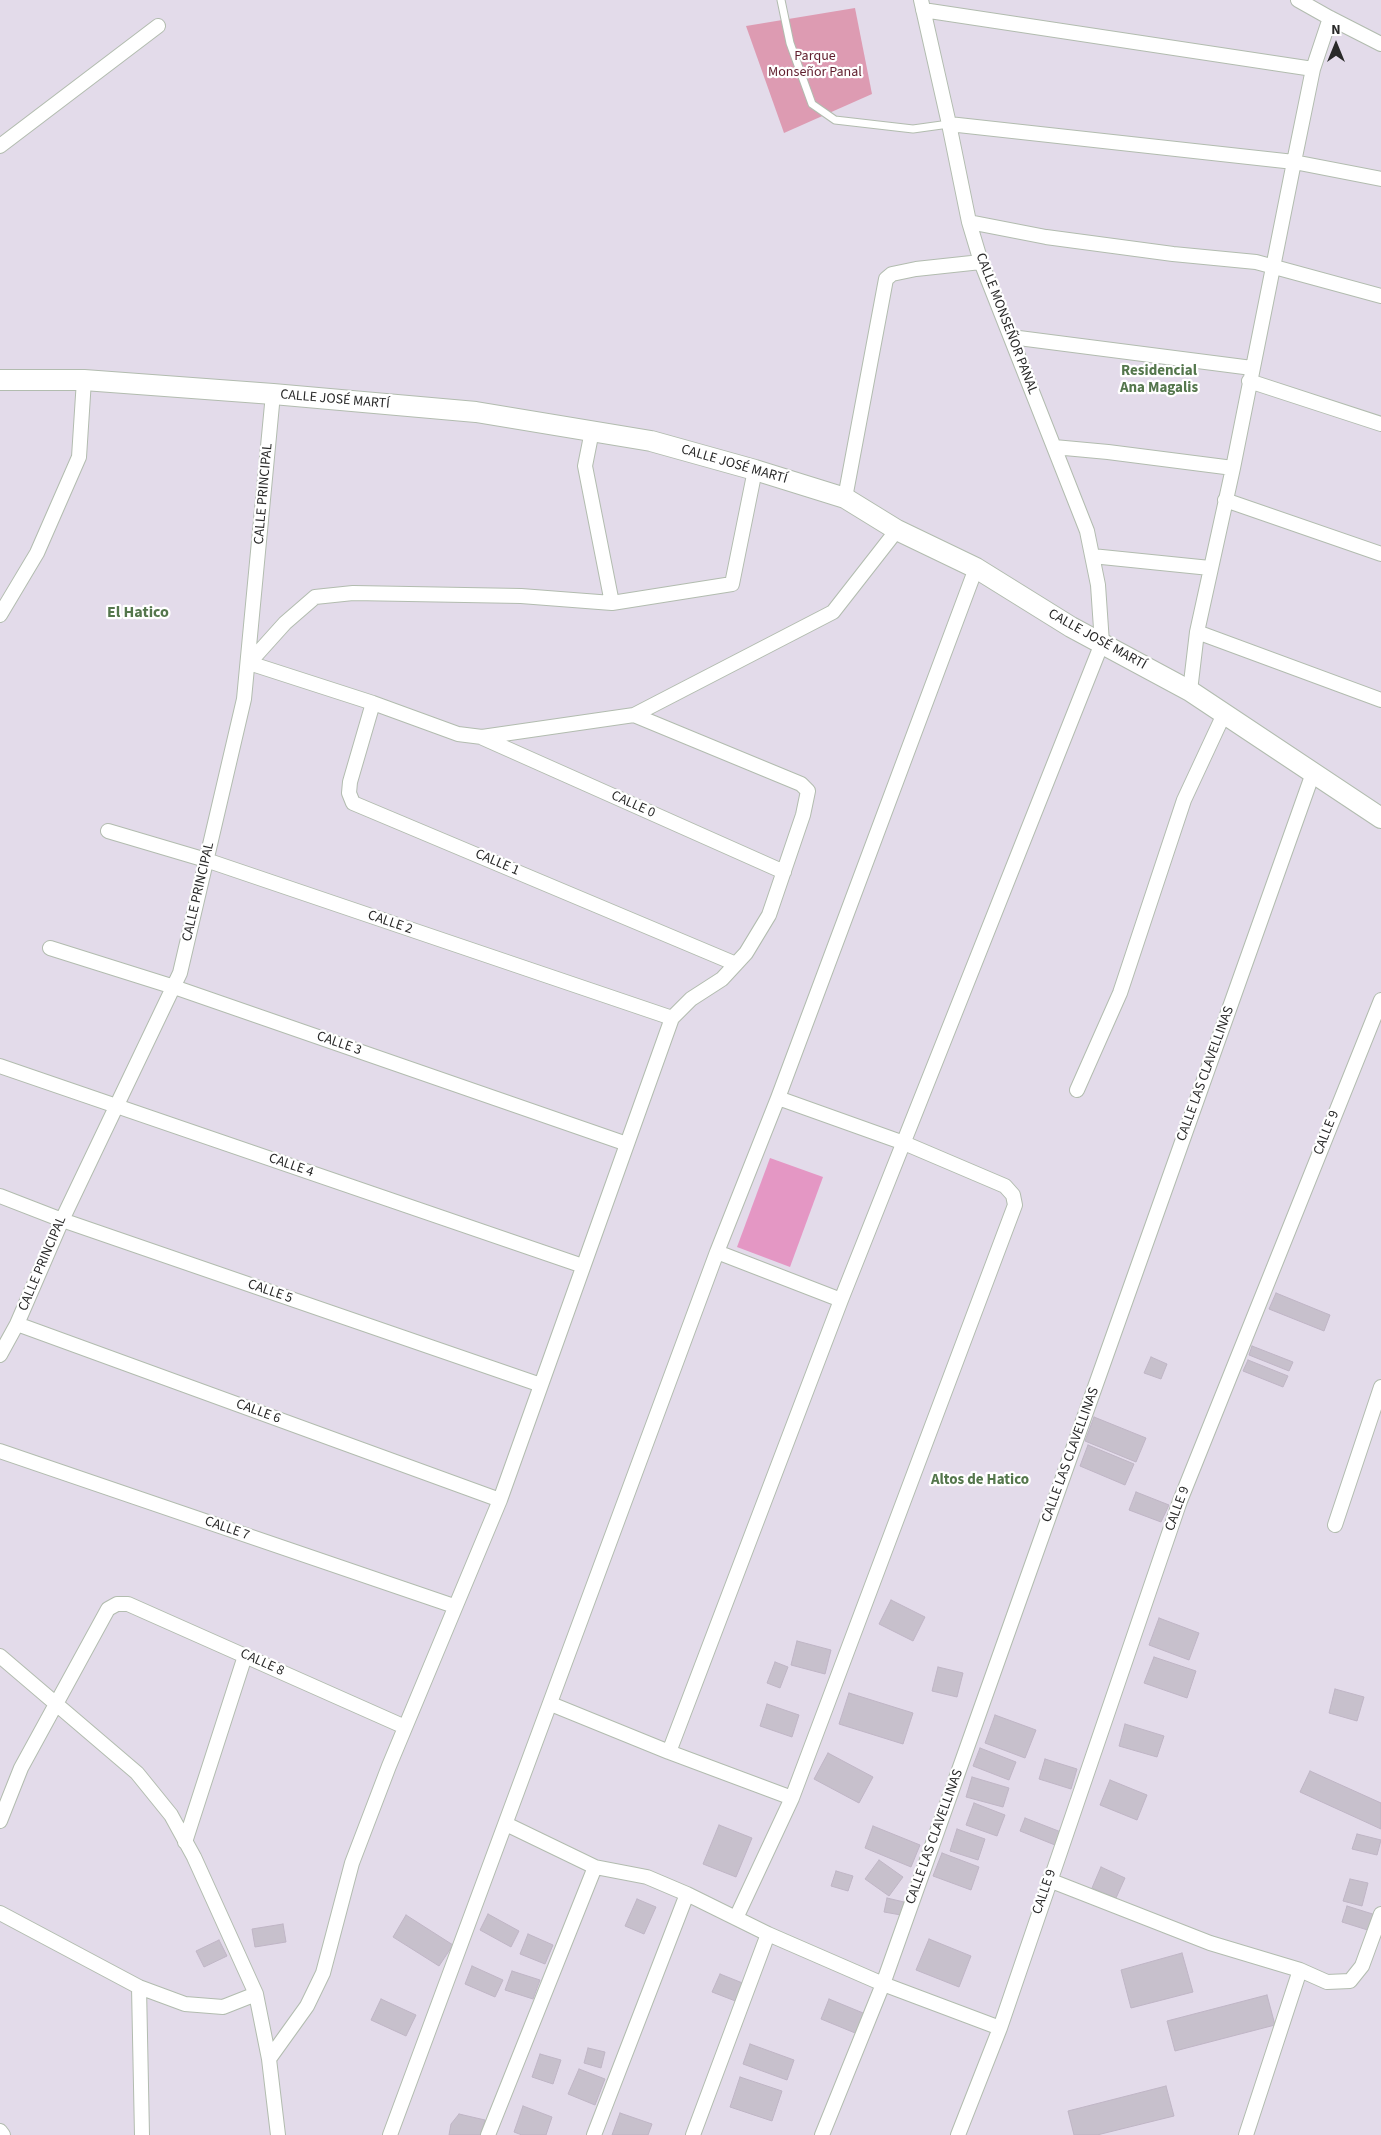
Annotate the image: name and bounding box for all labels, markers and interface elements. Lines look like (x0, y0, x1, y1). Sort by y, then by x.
north arrow (1311, 20, 1361, 70)
text: N (1331, 20, 1341, 40)
park label: Parque Monseñor Panal (768, 49, 862, 82)
street label: CALLE MONSEÑOR PANAL (971, 251, 1041, 397)
district label: Residencial Ana Magalis (1120, 363, 1198, 398)
street label: CALLE JOSÉ MARTÍ (280, 387, 390, 413)
street label: CALLE JOSÉ MARTÍ (679, 442, 789, 488)
street label: CALLE PRINCIPAL (251, 443, 277, 545)
district label: El Hatico (107, 603, 169, 623)
street label: CALLE JOSÉ MARTÍ (1045, 606, 1149, 674)
street label: CALLE 0 (608, 788, 658, 822)
street label: CALLE PRINCIPAL (179, 841, 219, 943)
street label: CALLE 1 (472, 846, 522, 880)
street label: CALLE 2 (365, 908, 415, 938)
street label: CALLE LAS CLAVELLINAS (1174, 1004, 1238, 1144)
street label: CALLE 3 (314, 1029, 364, 1059)
street label: CALLE 9 (1311, 1108, 1343, 1158)
street label: CALLE 4 (266, 1151, 316, 1181)
street label: CALLE PRINCIPAL (15, 1214, 71, 1314)
street label: CALLE 5 (245, 1277, 295, 1307)
street label: CALLE LAS CLAVELLINAS (1039, 1385, 1103, 1525)
street label: CALLE 6 (233, 1396, 283, 1428)
district label: Altos de Hatico (931, 1472, 1029, 1490)
street label: CALLE 9 (1162, 1484, 1194, 1534)
street label: CALLE 7 (202, 1514, 252, 1544)
street label: CALLE 8 (237, 1646, 287, 1680)
street label: CALLE LAS CLAVELLINAS (903, 1767, 967, 1907)
street label: CALLE 9 (1030, 1867, 1060, 1917)

